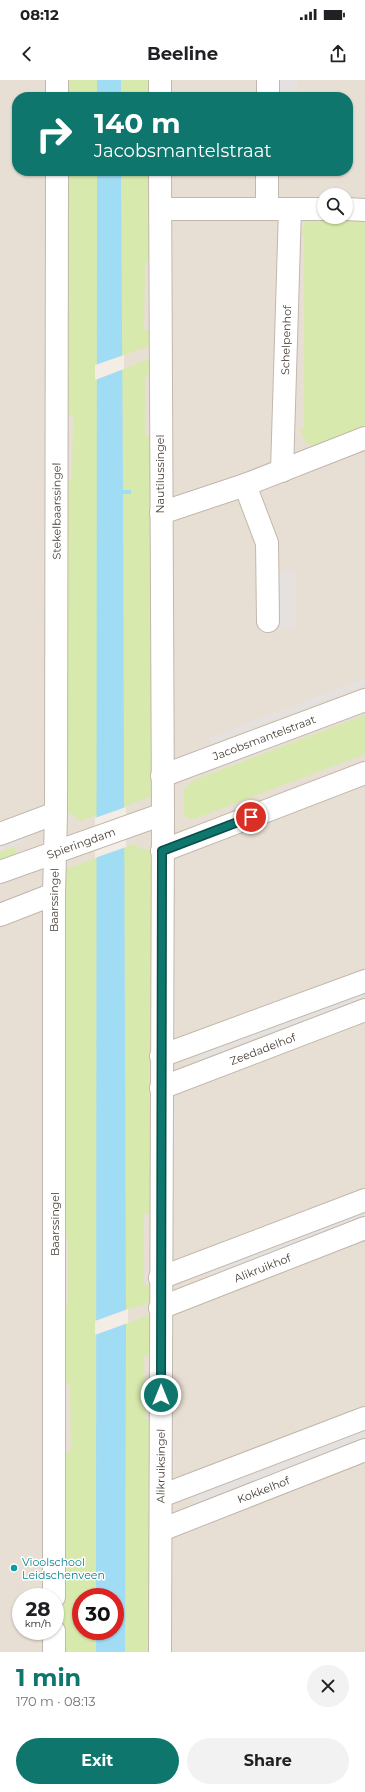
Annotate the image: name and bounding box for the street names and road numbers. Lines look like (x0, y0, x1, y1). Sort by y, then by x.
street label: Schelpenhof (278, 304, 294, 375)
street label: Nautilussingel (153, 435, 167, 513)
street label: Stekelbaarssingel (49, 463, 64, 559)
street label: Jacobsmantelstraat (210, 712, 318, 764)
street label: Spieringdam (45, 825, 117, 862)
street label: Baarssingel (47, 868, 62, 932)
street label: Zeedadelhof (228, 1030, 299, 1068)
street label: Baarssingel (48, 1192, 62, 1256)
street label: Alikruikhof (232, 1250, 294, 1285)
street label: Alikruiksingel (154, 1429, 168, 1503)
street label: Kokkelhof (235, 1473, 293, 1506)

